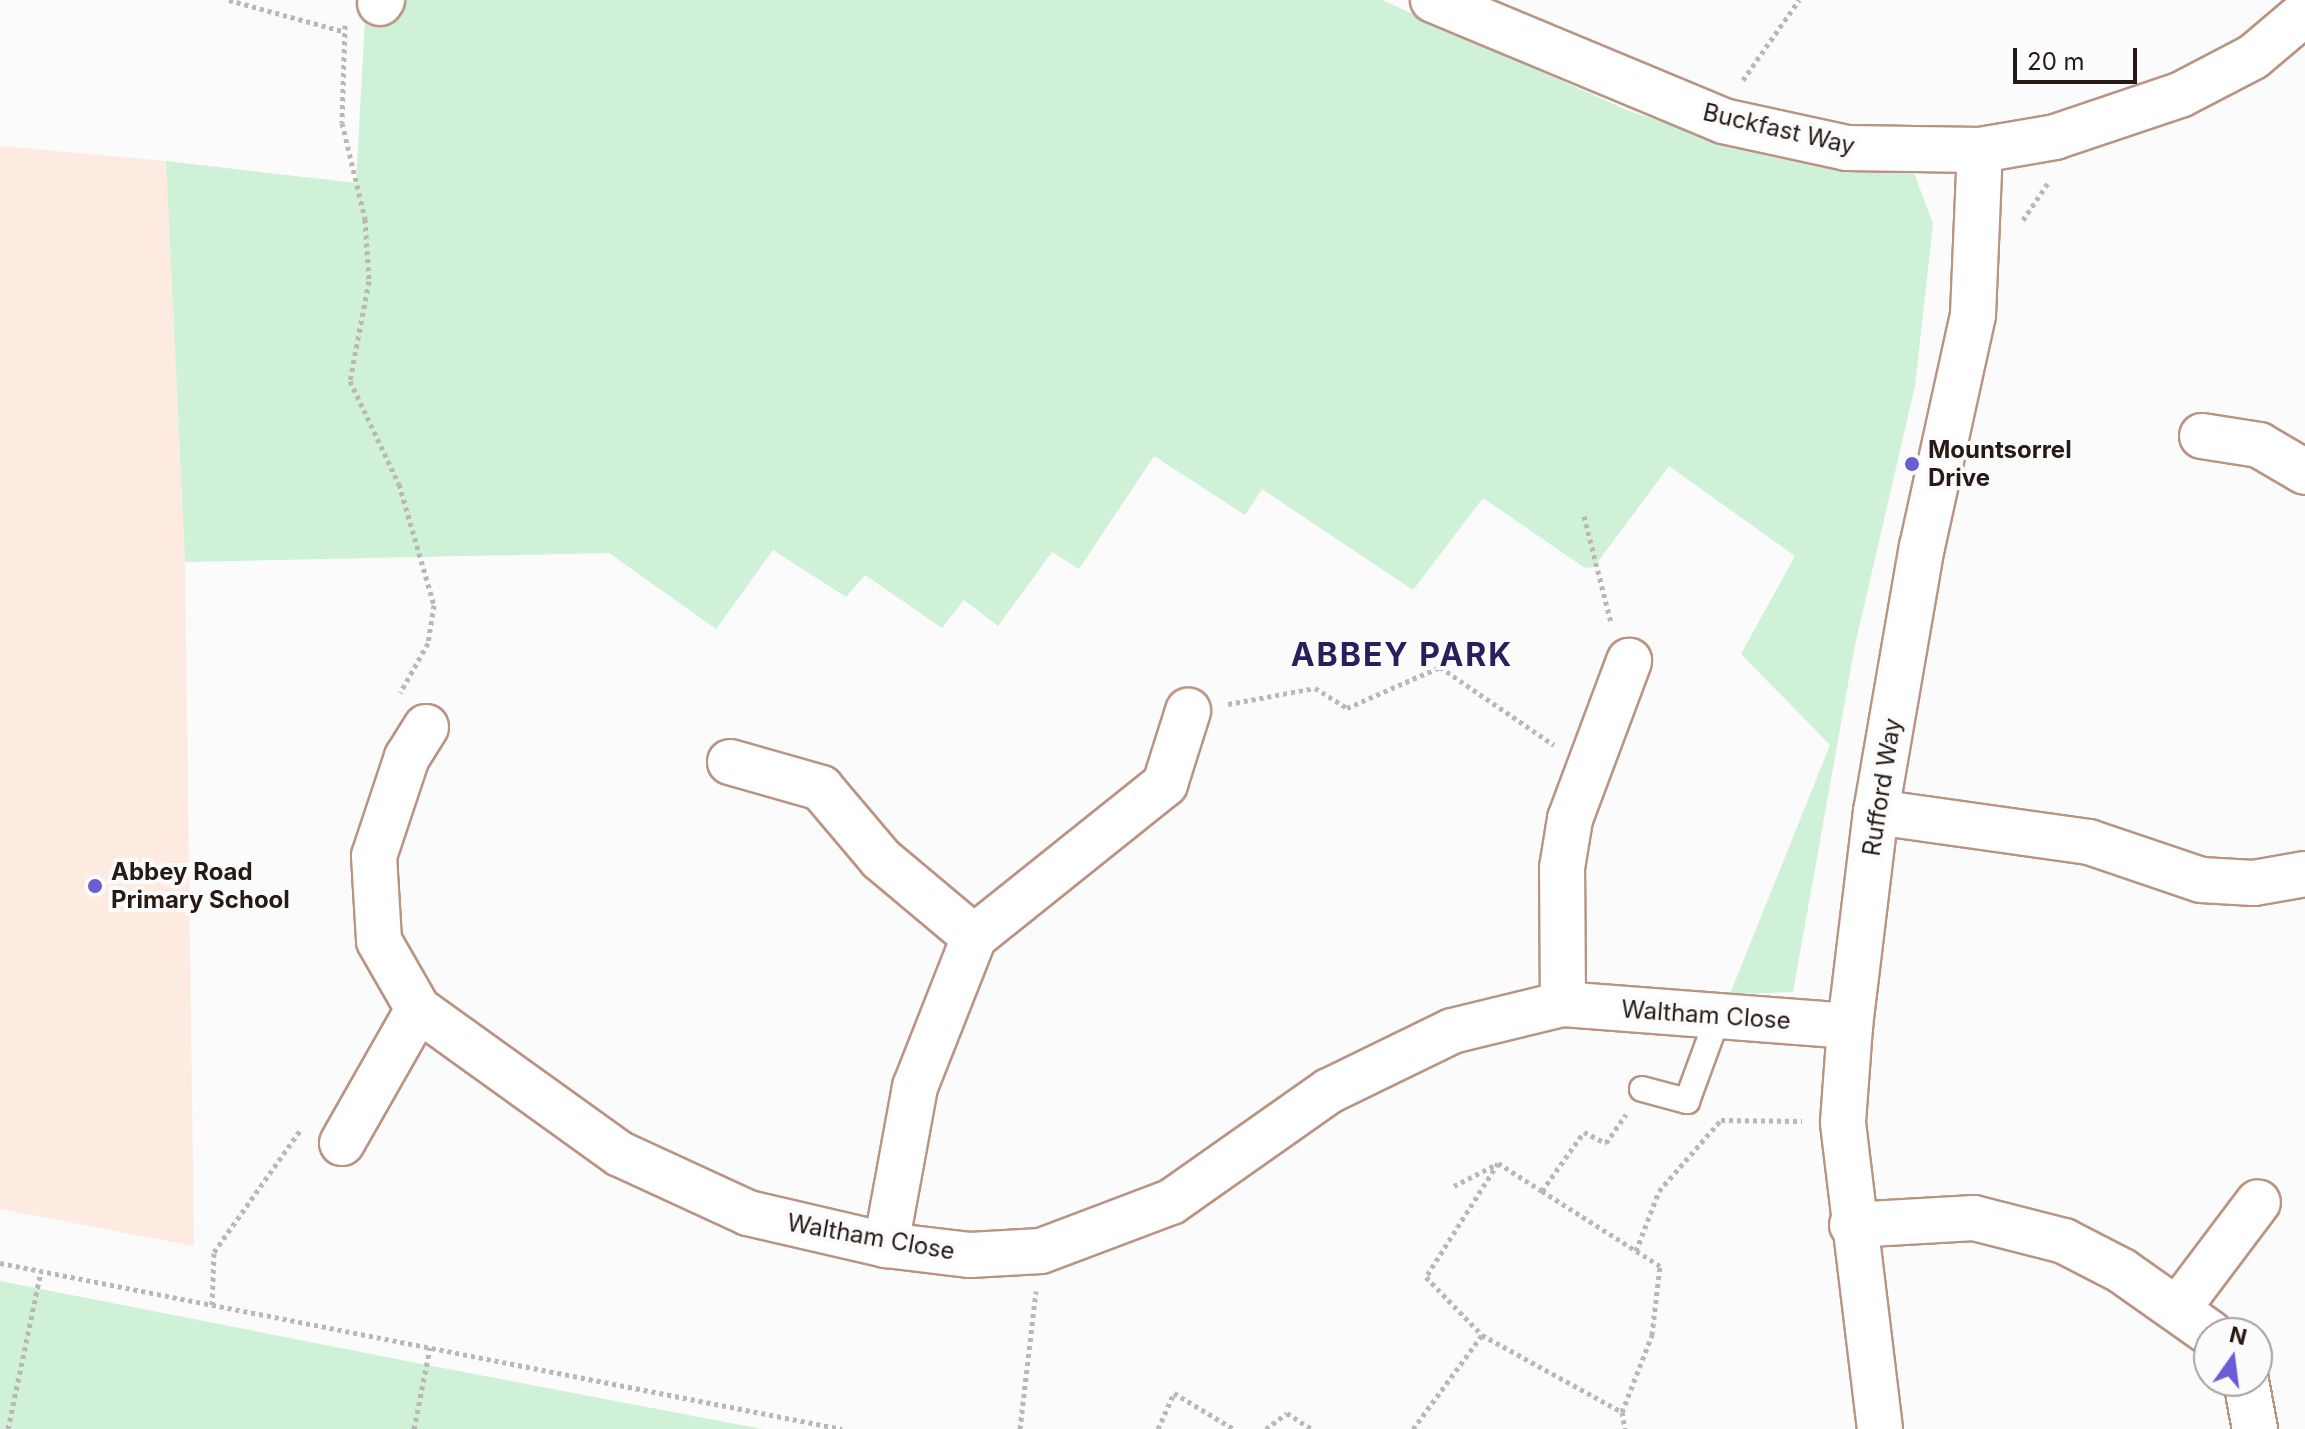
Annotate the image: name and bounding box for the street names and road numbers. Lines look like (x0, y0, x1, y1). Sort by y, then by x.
street label: Buckfast Way (1700, 98, 1858, 160)
street label: Rufford Way (1857, 716, 1907, 858)
street label: Waltham Close (1620, 995, 1792, 1035)
street label: Waltham Close (785, 1208, 957, 1266)

